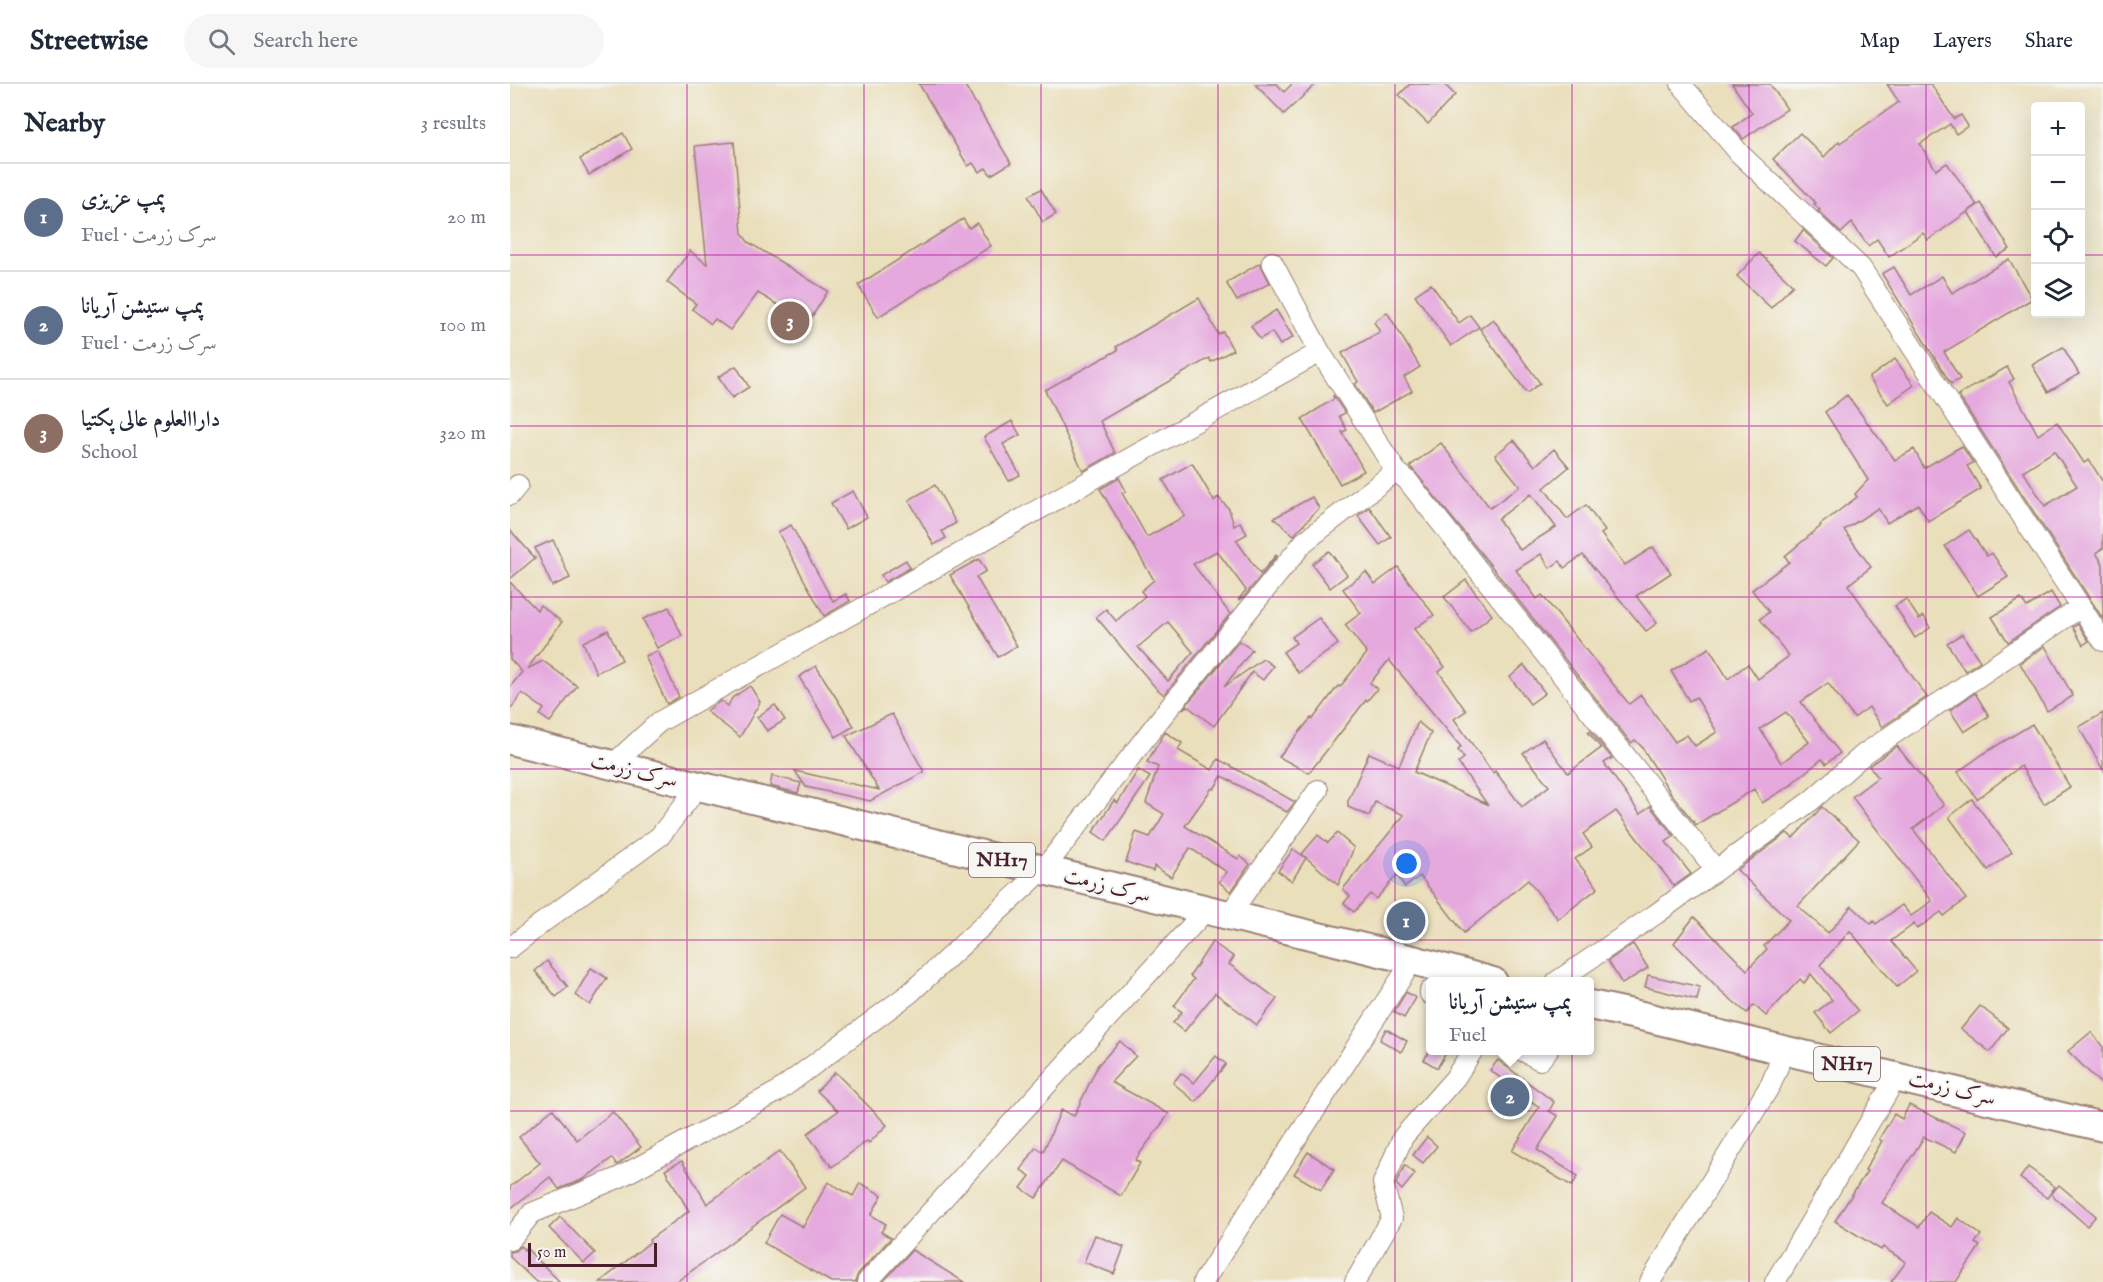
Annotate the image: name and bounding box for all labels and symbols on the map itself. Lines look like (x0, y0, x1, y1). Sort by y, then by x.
pin: 3 (770, 298, 810, 344)
street label: سرک زرمت (588, 747, 680, 795)
road number: NH17 (969, 843, 1035, 877)
your location (1392, 849, 1421, 878)
street label: سرک زرمت (1061, 862, 1153, 910)
pin: 1 (1386, 898, 1426, 944)
road number: NH17 (1814, 1047, 1880, 1081)
street label: سرک زرمت (1906, 1065, 1998, 1113)
pin: 2 (1490, 1074, 1530, 1120)
scale bar (528, 1240, 657, 1268)

